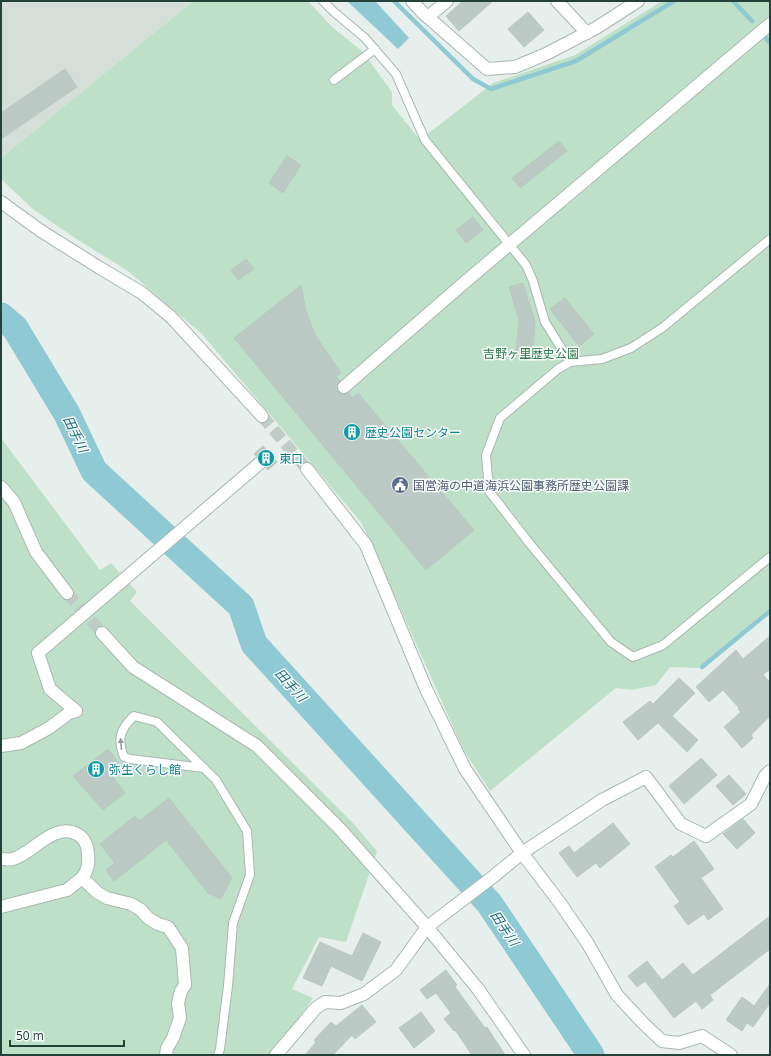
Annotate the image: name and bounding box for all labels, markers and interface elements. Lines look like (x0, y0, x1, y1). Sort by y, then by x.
park label: 吉野ヶ里歴史公園 (483, 345, 579, 362)
water label: 田手川 (59, 413, 94, 457)
building icon: 歴史公園センター (342, 422, 362, 442)
place label: 歴史公園センター (365, 424, 461, 441)
building icon: 東口 (256, 448, 276, 468)
place label: 東口 (279, 450, 303, 467)
public building icon: 国営海の中道海浜公園事務所歴史公園課 (390, 475, 410, 495)
place label: 国営海の中道海浜公園事務所歴史公園課 (413, 477, 629, 494)
water label: 田手川 (271, 664, 312, 707)
one-way arrow (118, 737, 124, 750)
building icon: 弥生くらし館 (86, 759, 106, 779)
place label: 弥生くらし館 (109, 761, 181, 778)
water label: 田手川 (487, 907, 524, 951)
scale bar (10, 1022, 124, 1048)
text: 50 m (16, 1027, 44, 1044)

